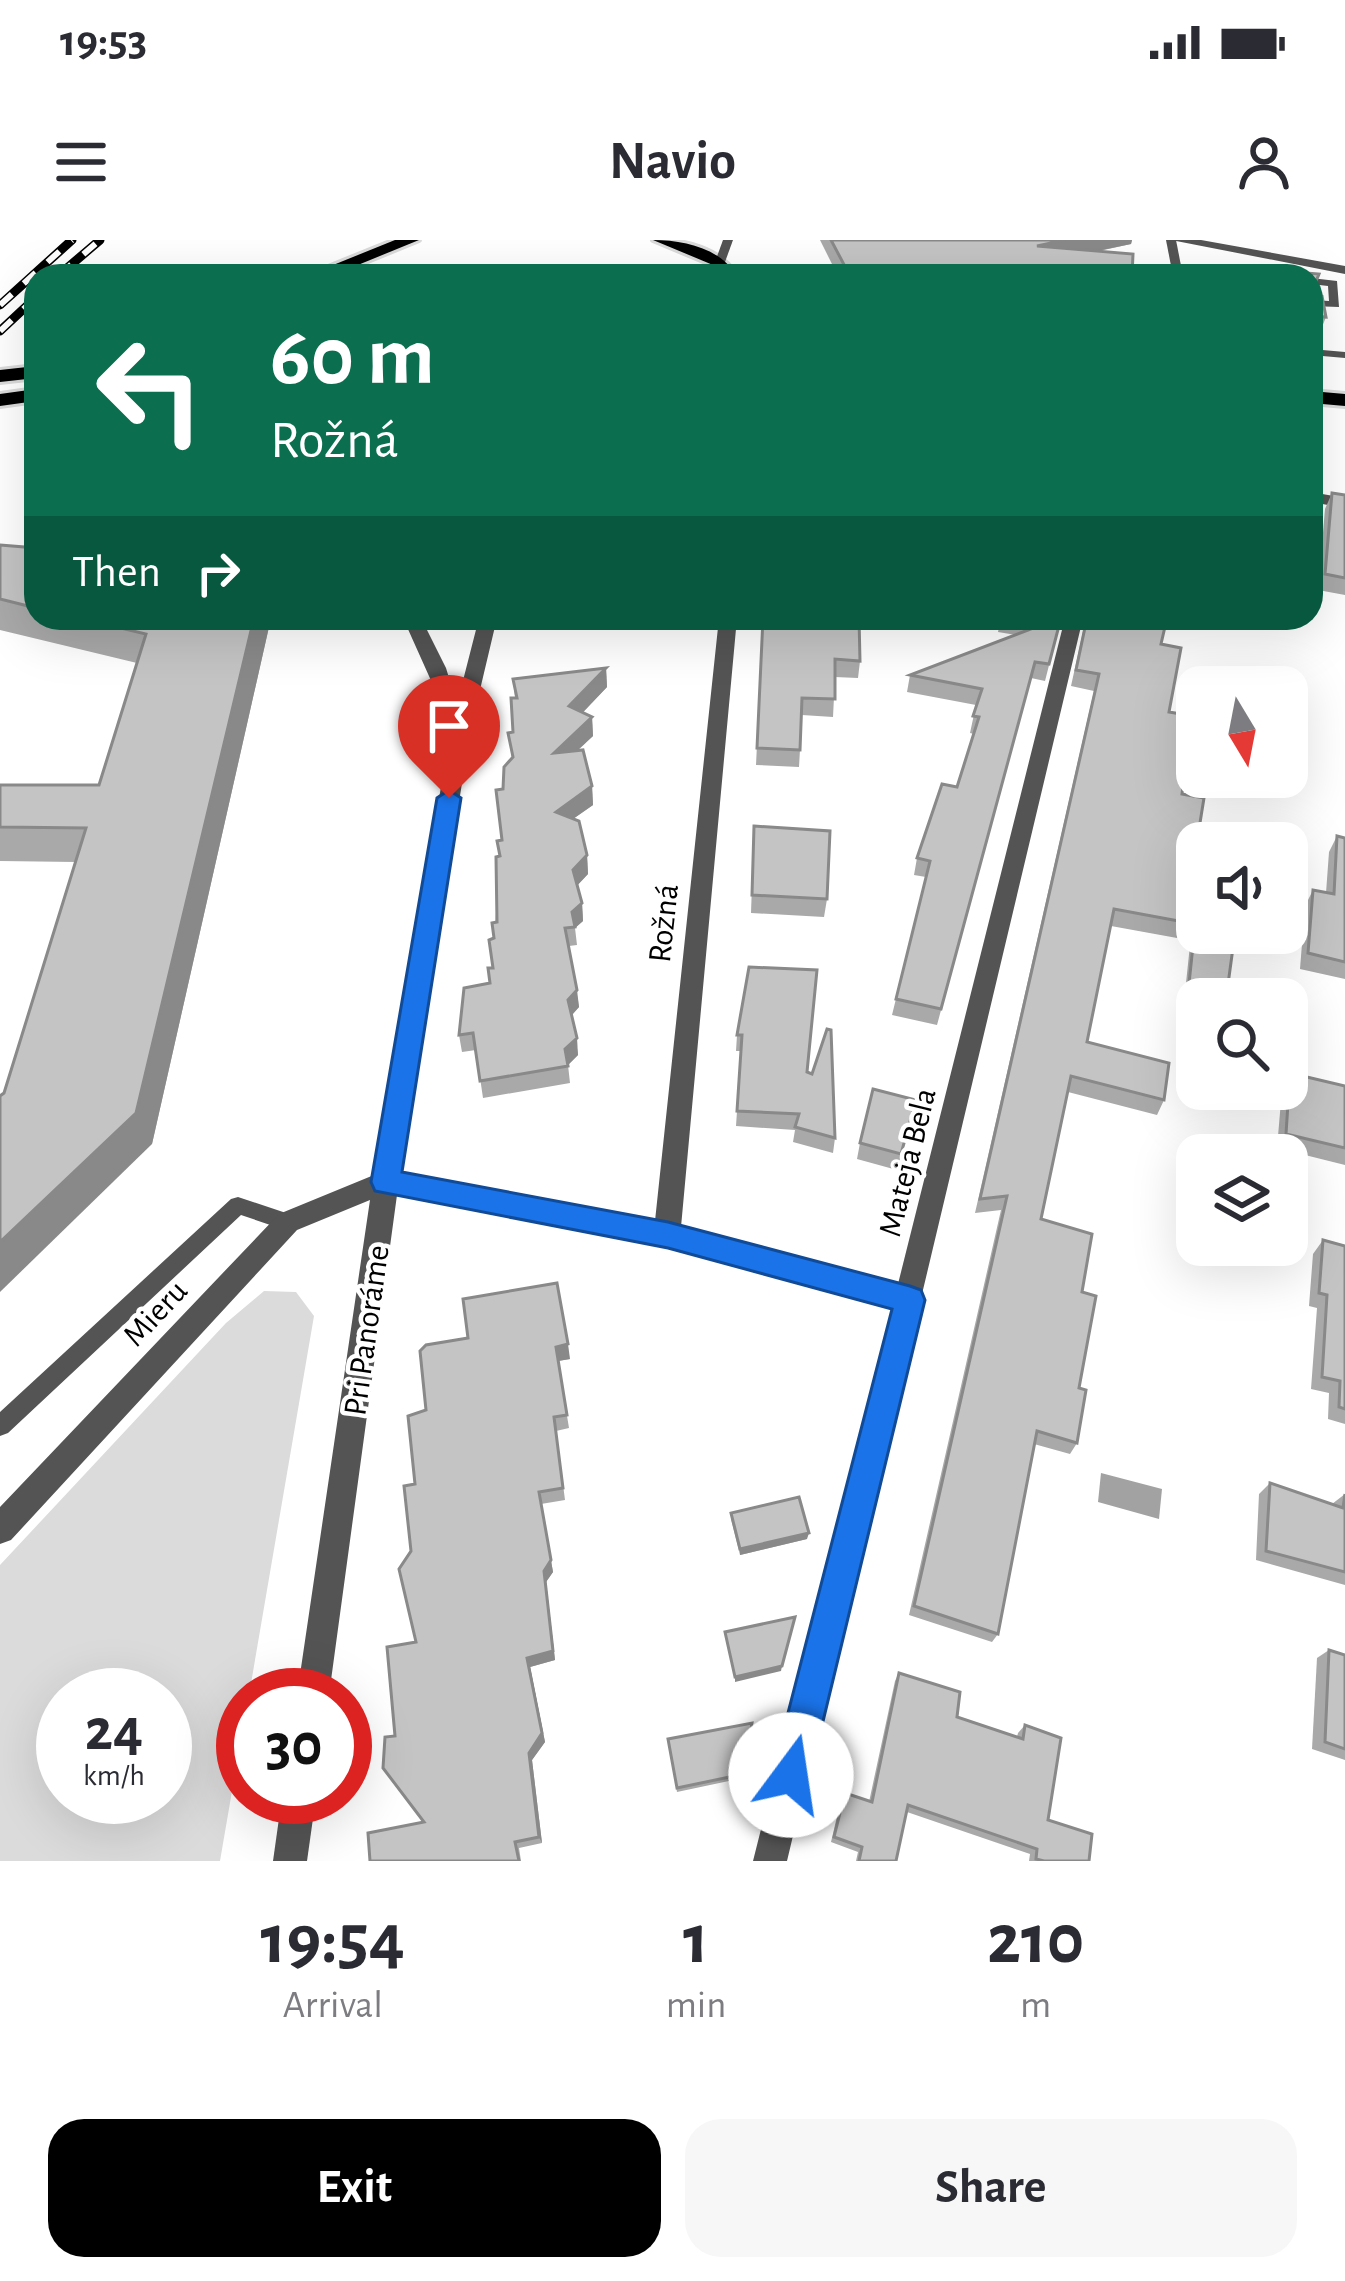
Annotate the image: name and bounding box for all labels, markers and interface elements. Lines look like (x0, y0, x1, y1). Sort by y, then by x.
text: 19:53 (60, 19, 147, 64)
icon: menu (48, 129, 114, 195)
icon: person (1231, 129, 1297, 195)
text: Navio (609, 135, 736, 189)
icon: left (72, 312, 228, 468)
text: 60 m (270, 316, 435, 400)
text: Rožná (270, 414, 399, 468)
icon: right (185, 540, 251, 606)
text: Then (72, 550, 161, 595)
north arrow (1176, 666, 1308, 798)
map controls (1176, 666, 1308, 1266)
pin (398, 675, 500, 798)
icon: arrive (416, 693, 482, 759)
button: sound (1176, 822, 1308, 954)
street label: Rožná (644, 882, 685, 964)
button: search (1176, 978, 1308, 1110)
street label: Mateja Bela (874, 1085, 943, 1240)
button: layers (1176, 1134, 1308, 1266)
street label: Pri Panoráme (339, 1243, 396, 1418)
street label: Mieru (118, 1274, 194, 1353)
speed limit sign: 30 (216, 1668, 372, 1824)
text: 24 (85, 1701, 143, 1761)
position arrow (728, 1712, 854, 1838)
text: km/h (83, 1761, 145, 1791)
text: 19:54 (261, 1904, 405, 1976)
text: 1 (683, 1904, 709, 1976)
text: 210 (987, 1904, 1084, 1976)
text: Arrival (283, 1986, 383, 2025)
text: min (666, 1986, 726, 2025)
text: m (1020, 1986, 1051, 2025)
button: Exit (48, 2119, 661, 2257)
button: Share (685, 2119, 1297, 2257)

